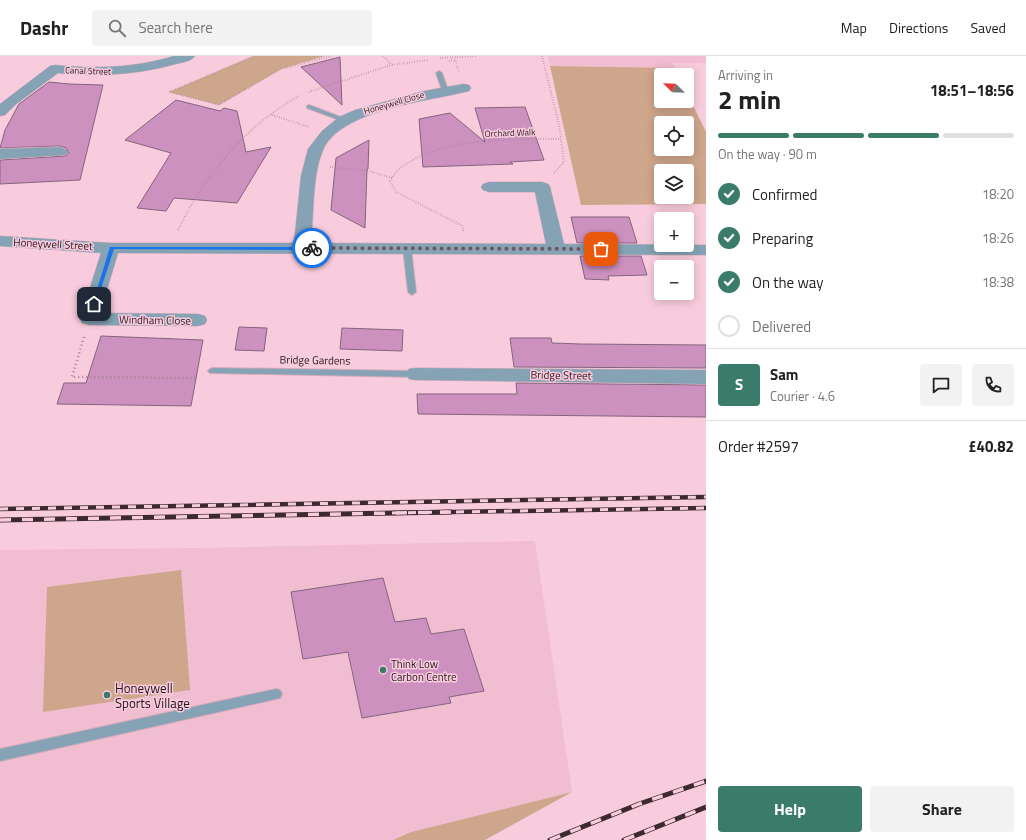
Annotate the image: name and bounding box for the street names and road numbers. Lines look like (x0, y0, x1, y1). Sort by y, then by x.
street label: Canal Street (65, 63, 112, 78)
street label: Honeywell Close (362, 88, 426, 117)
street label: Orchard Walk (484, 125, 536, 140)
street label: Honeywell Street (13, 234, 93, 254)
street label: Windham Close (119, 311, 192, 329)
street label: Bridge Gardens (279, 351, 351, 369)
street label: Bridge Street (530, 366, 592, 384)

